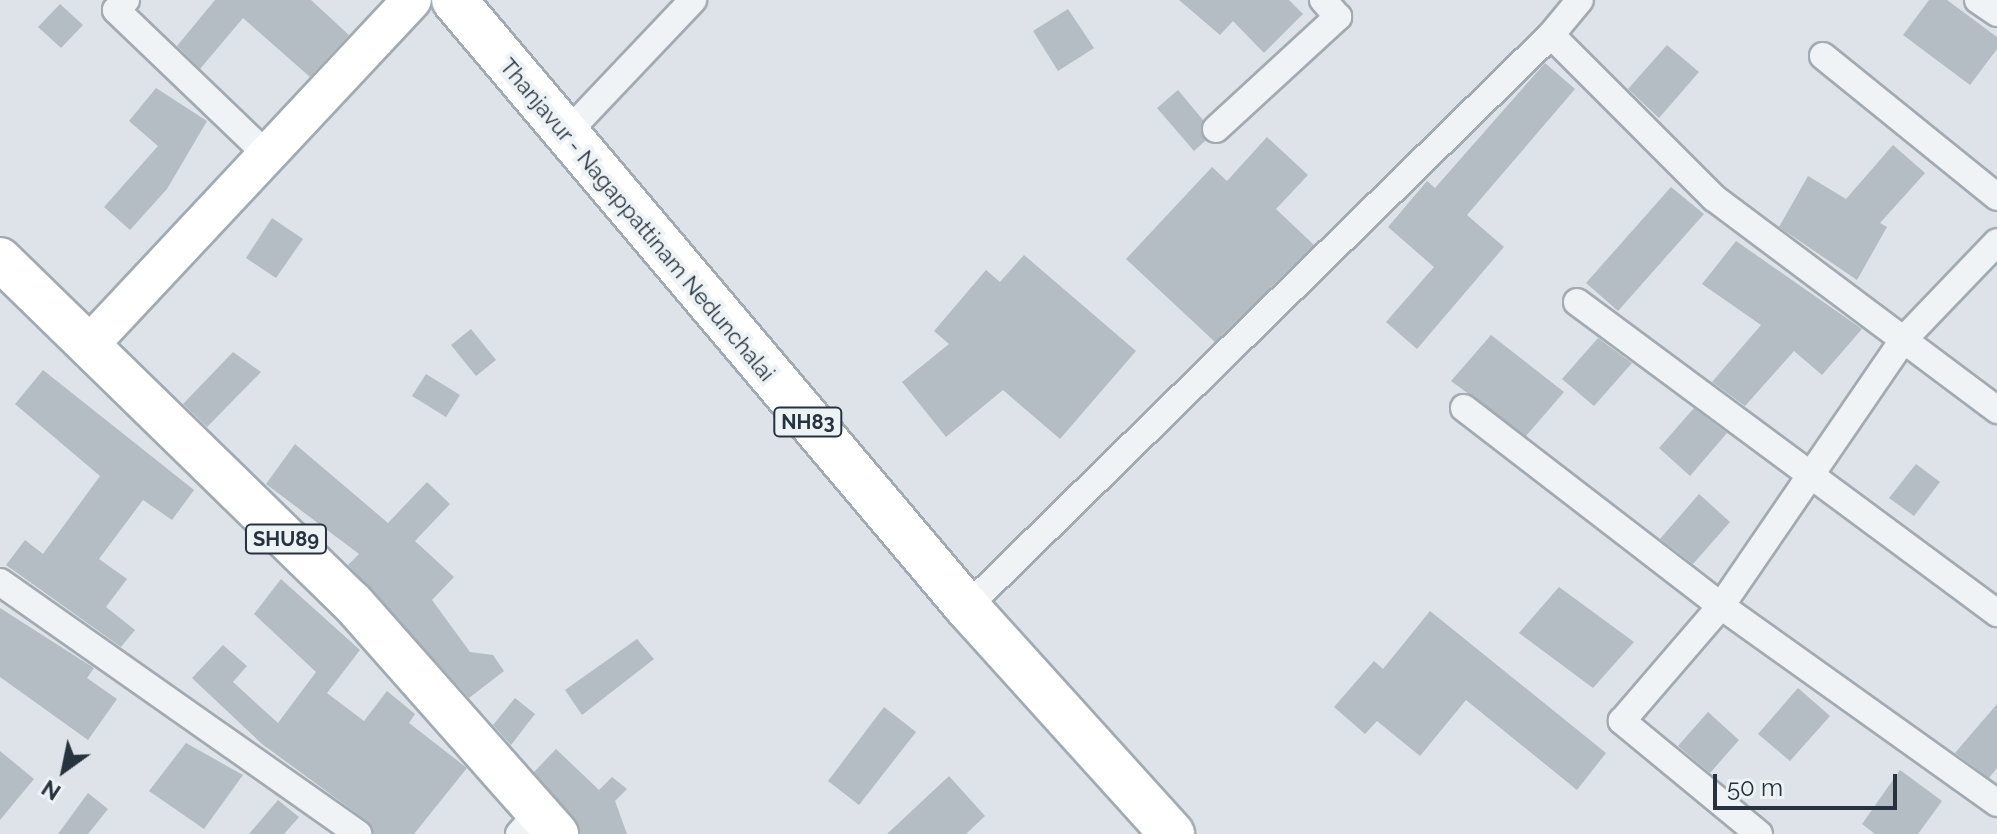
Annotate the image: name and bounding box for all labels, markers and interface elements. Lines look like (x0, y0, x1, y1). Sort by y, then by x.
street label: Thanjavur - Nagappattinam Nedunchalai (494, 53, 780, 387)
road number: NH83 (772, 406, 844, 438)
road number: SHU89 (244, 523, 328, 555)
north arrow (24, 730, 104, 810)
scale bar (1717, 758, 1901, 808)
text: 50 m (1727, 773, 1783, 802)
text: N (37, 775, 65, 806)

